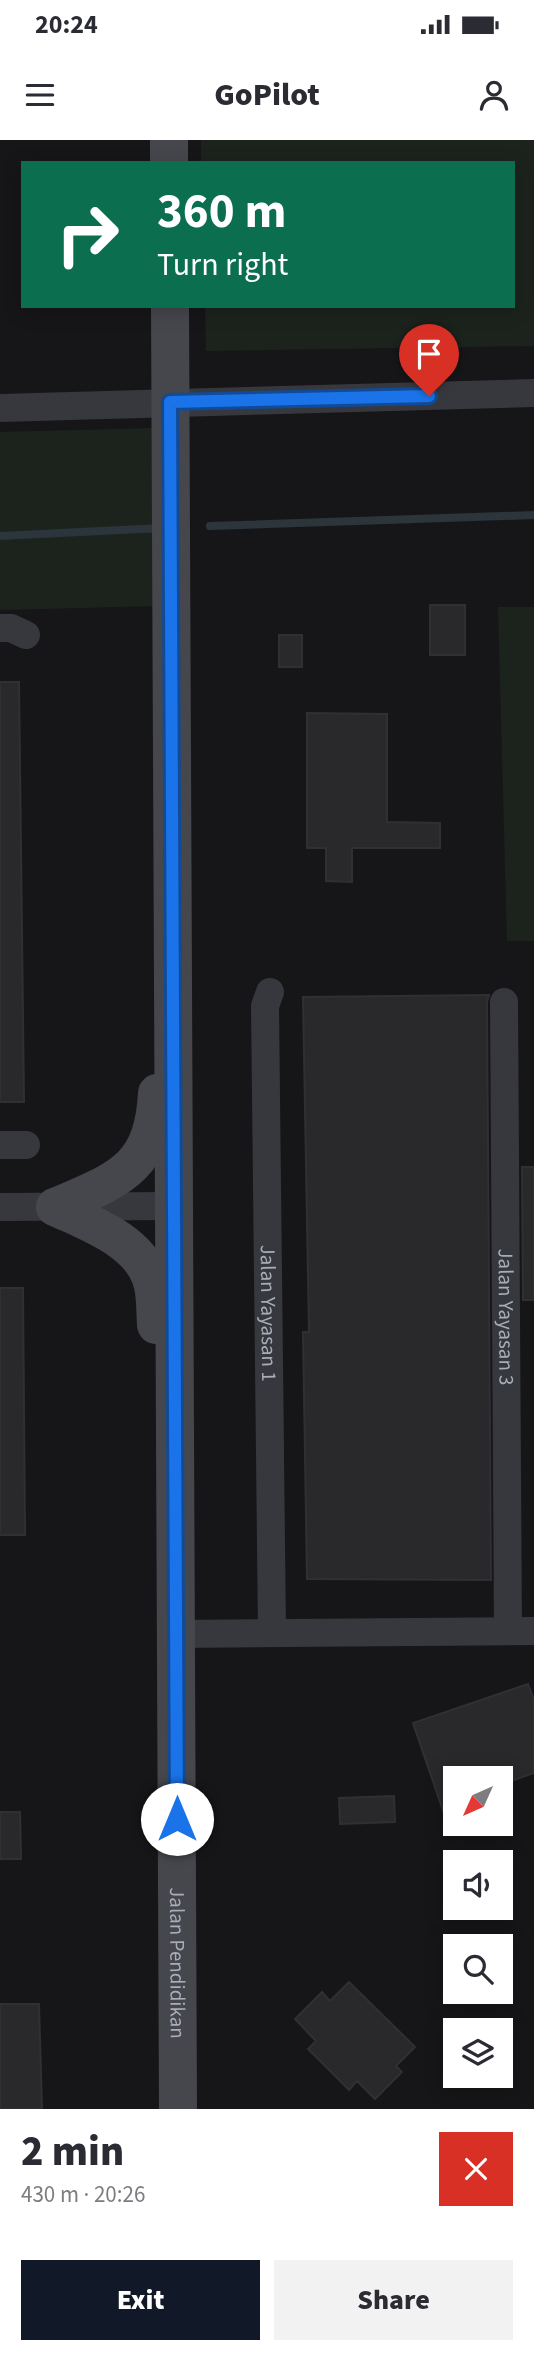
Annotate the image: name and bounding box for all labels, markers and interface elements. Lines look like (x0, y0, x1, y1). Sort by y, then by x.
text: 20:24 (35, 6, 98, 43)
text: GoPilot (214, 72, 320, 118)
icon: menu (21, 76, 59, 114)
icon: person (475, 76, 513, 114)
text: 360 m (157, 177, 286, 247)
icon: right (42, 189, 133, 280)
text: Turn right (157, 242, 288, 288)
pin (399, 324, 459, 396)
icon: arrive (410, 335, 448, 373)
street label: Jalan Yayasan 1 (253, 1244, 284, 1382)
street label: Jalan Yayasan 3 (491, 1248, 521, 1386)
north arrow (443, 1766, 513, 1836)
map controls (443, 1766, 513, 2088)
position arrow (140, 1782, 214, 1856)
button: sound (443, 1850, 513, 1920)
street label: Jalan Pendidikan (162, 1887, 193, 2039)
button: search (443, 1934, 513, 2004)
button: layers (443, 2018, 513, 2088)
text: 2 min (21, 2122, 124, 2182)
button: close (439, 2132, 513, 2206)
text: 430 m · 20:26 (21, 2178, 145, 2211)
button: Exit (21, 2260, 260, 2340)
button: Share (274, 2260, 513, 2340)

